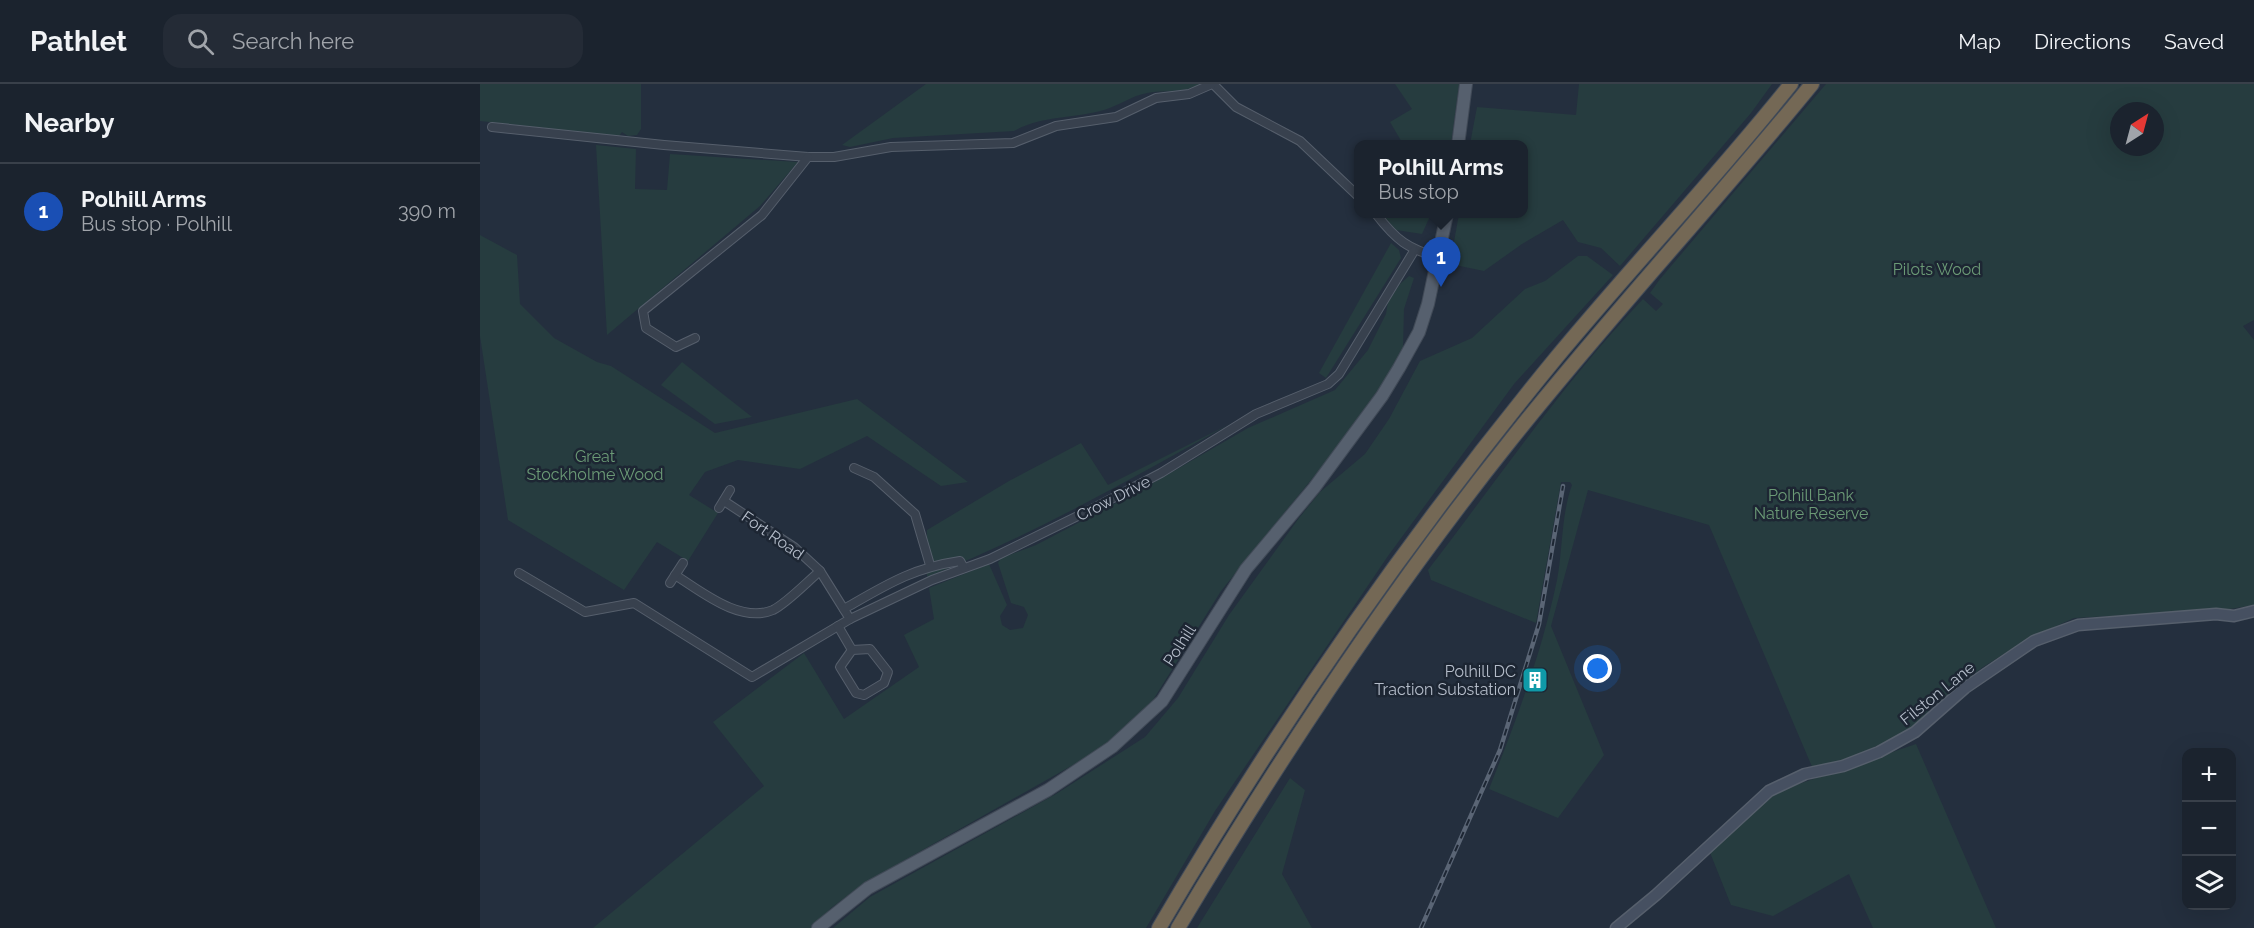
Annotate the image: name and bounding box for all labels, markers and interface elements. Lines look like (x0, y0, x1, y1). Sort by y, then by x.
search box (163, 14, 583, 68)
text: Pathlet (30, 25, 127, 58)
icon: search (184, 25, 217, 58)
text: Search here (232, 28, 354, 54)
text: Map (1958, 29, 2001, 54)
text: Directions (2034, 29, 2131, 54)
text: Saved (2164, 29, 2224, 54)
north arrow (2110, 102, 2164, 156)
text: Nearby (24, 108, 114, 138)
popup (1354, 140, 1528, 218)
text: Polhill Arms (1378, 154, 1504, 180)
text: Bus stop (1378, 180, 1459, 204)
text: Polhill Arms (81, 186, 206, 212)
text: 1 (39, 199, 48, 223)
text: 390 m (398, 199, 456, 223)
text: Bus stop · Polhill (81, 212, 232, 236)
pin: 1 (1422, 238, 1460, 287)
park label: Pilots Wood (1893, 260, 1981, 279)
park label: Great Stockholme Wood (526, 447, 664, 484)
street label: Crow Drive (1073, 472, 1153, 525)
park label: Polhill Bank Nature Reserve (1754, 486, 1868, 523)
street label: Fort Road (738, 507, 808, 564)
street label: Polhill (1159, 621, 1200, 669)
your location (1583, 654, 1612, 683)
street label: Filston Lane (1896, 658, 1978, 729)
place label: Polhill DC Traction Substation (1374, 662, 1516, 699)
building icon: Polhill DC Traction Substation (1520, 665, 1550, 695)
map controls (2182, 748, 2236, 910)
button: + (2182, 748, 2236, 802)
button: − (2182, 802, 2236, 856)
button: layers (2182, 856, 2236, 910)

